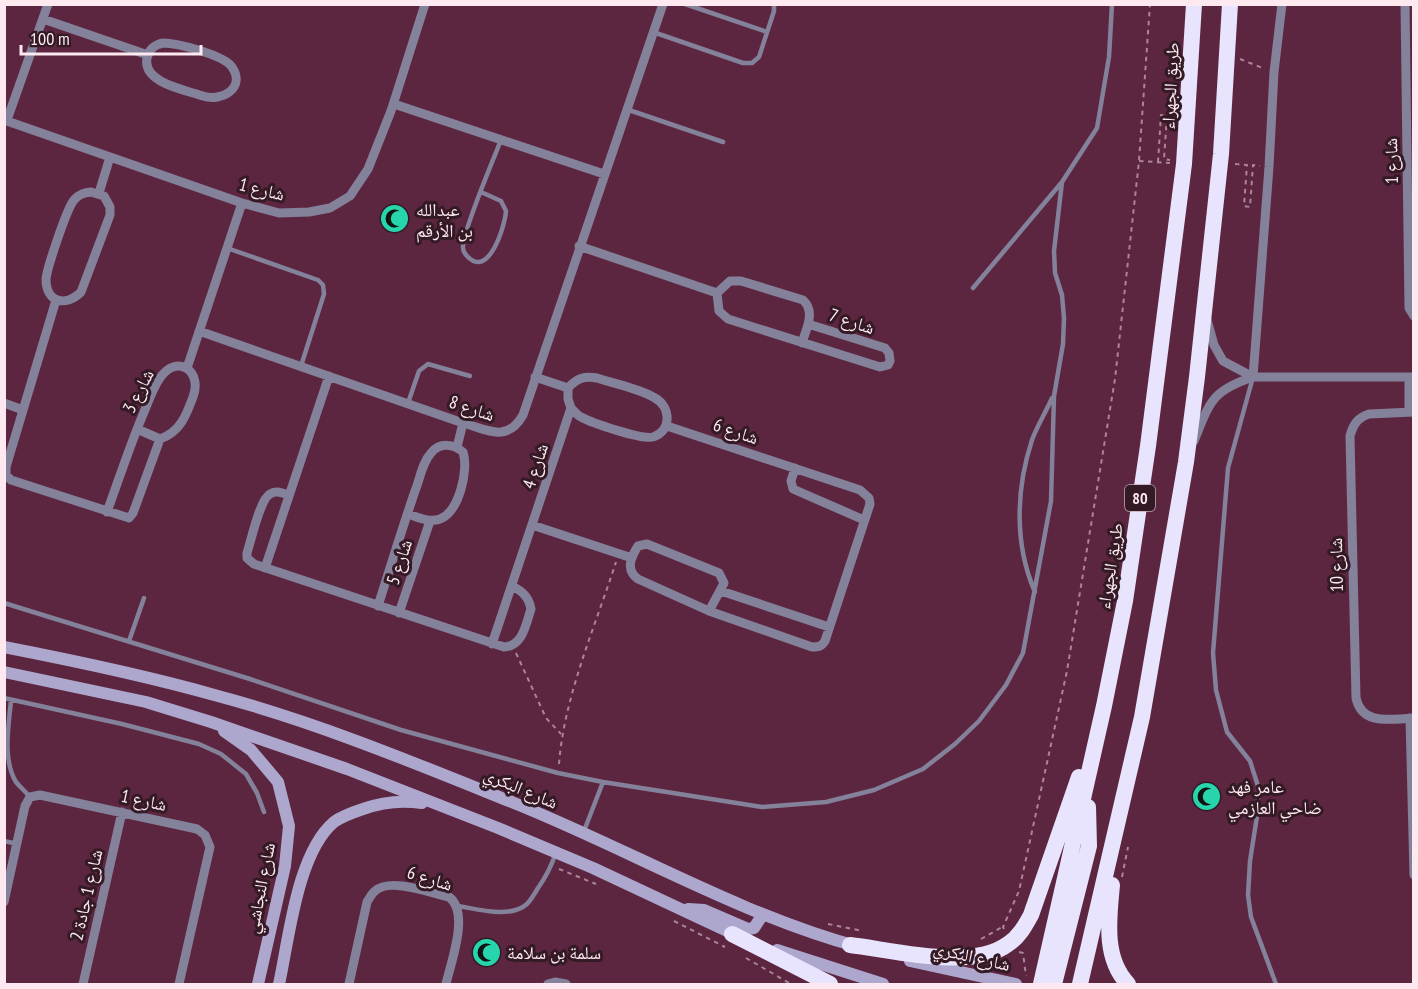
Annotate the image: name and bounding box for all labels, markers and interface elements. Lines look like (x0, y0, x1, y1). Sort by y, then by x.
scale bar (21, 18, 201, 56)
text: 100 m (30, 27, 70, 50)
street label: طريق الجهراء (1156, 42, 1184, 130)
street label: شارع 1 (1379, 138, 1403, 184)
street label: شارع 1 (237, 172, 287, 206)
place label: عبدالله بن الأرقم (416, 198, 473, 243)
mosque icon: عبدالله بن الأرقم (379, 203, 411, 235)
street label: شارع 7 (826, 303, 878, 339)
street label: شارع 3 (117, 365, 159, 417)
street label: شارع 8 (446, 390, 498, 426)
street label: شارع 6 (710, 413, 762, 449)
street label: شارع 4 (517, 440, 553, 492)
road number: 80 (1125, 485, 1155, 511)
street label: طريق الجهراء (1092, 521, 1128, 611)
street label: شارع 5 (381, 536, 417, 588)
street label: شارع 10 (1324, 538, 1348, 592)
street label: شارع البكري (479, 762, 561, 817)
place label: عامر فهد ضاحي العازمي (1228, 775, 1322, 822)
mosque icon: عامر فهد ضاحي العازمي (1191, 780, 1223, 812)
street label: شارع 1 (119, 784, 169, 816)
street label: شارع النجاشي (240, 841, 284, 936)
street label: شارع 1 جادة 2 (64, 847, 108, 943)
street label: شارع 6 (405, 860, 455, 896)
mosque icon: سلمة بن سلامة (470, 936, 502, 968)
street label: شارع البكري (931, 936, 1013, 979)
place label: سلمة بن سلامة (507, 941, 601, 964)

